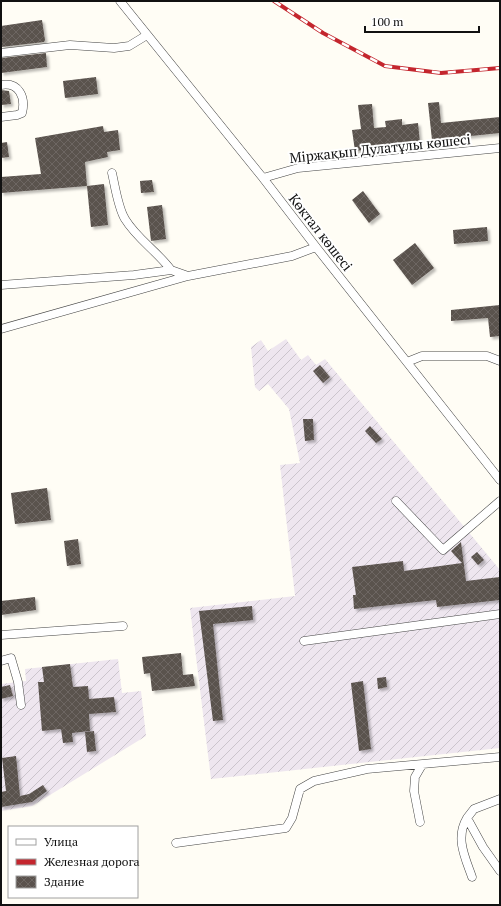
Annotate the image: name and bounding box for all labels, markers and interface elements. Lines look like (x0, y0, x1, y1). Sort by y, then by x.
scale bar (365, 8, 479, 34)
text: 100 m (371, 14, 404, 29)
street label: Міржақып Дулатұлы көшесі (288, 129, 472, 167)
street label: Көктал көшесі (285, 189, 357, 275)
legend (8, 826, 138, 898)
text: Улица (44, 834, 78, 849)
text: Железная дорога (44, 854, 140, 869)
text: Здание (44, 874, 84, 889)

